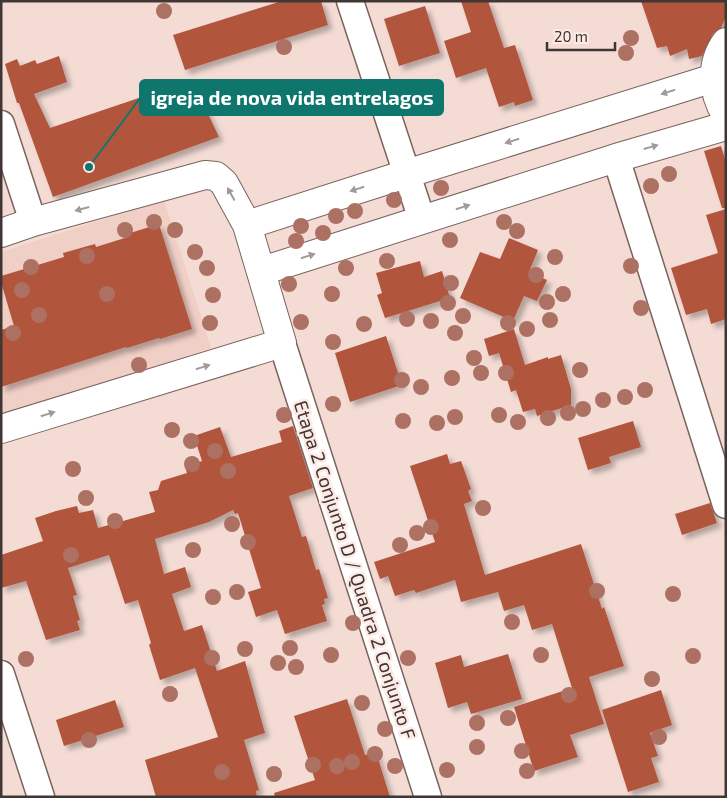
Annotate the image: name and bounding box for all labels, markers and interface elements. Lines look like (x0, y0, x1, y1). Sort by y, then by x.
scale bar (547, 20, 614, 52)
text: 20 m (554, 27, 588, 45)
callout: igreja de nova vida entrelagos (140, 80, 443, 115)
text: igreja de nova vida entrelagos (150, 85, 434, 109)
one-way arrow (660, 89, 675, 97)
one-way arrow (505, 137, 520, 145)
one-way arrow (644, 143, 659, 151)
one-way arrow (227, 186, 235, 201)
one-way arrow (350, 186, 365, 194)
one-way arrow (456, 203, 471, 211)
one-way arrow (74, 205, 89, 213)
one-way arrow (301, 252, 316, 260)
one-way arrow (196, 362, 211, 370)
street label: Etapa 2 Conjunto D / Quadra 2 Conjunto F (290, 397, 421, 742)
one-way arrow (41, 410, 56, 418)

